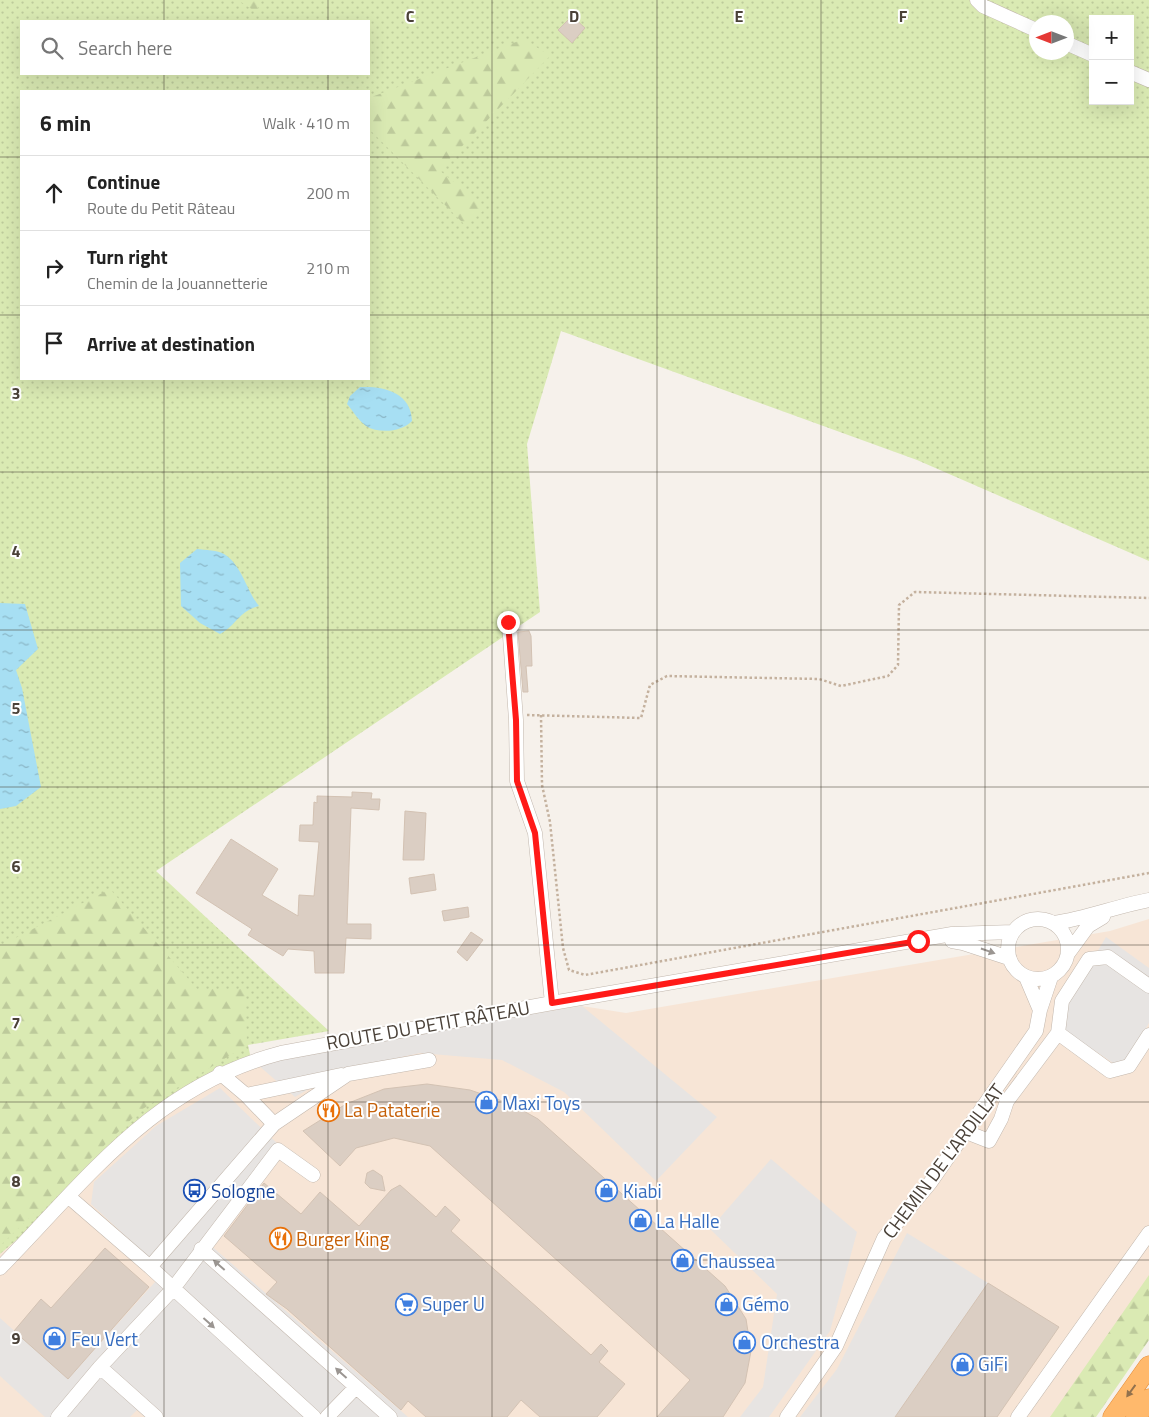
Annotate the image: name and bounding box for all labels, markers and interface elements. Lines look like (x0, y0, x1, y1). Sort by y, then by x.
text: C (406, 4, 415, 28)
text: D (569, 4, 579, 28)
text: E (735, 4, 744, 28)
text: F (899, 4, 908, 28)
north arrow (1029, 15, 1074, 60)
map controls (1089, 15, 1134, 105)
button: + (1089, 15, 1134, 60)
search box (20, 20, 370, 75)
text: Search here (78, 33, 172, 62)
icon: search (38, 34, 66, 62)
button: − (1089, 60, 1134, 105)
text: 6 min (40, 107, 91, 139)
text: Walk · 410 m (262, 111, 350, 135)
text: Continue (87, 167, 160, 196)
icon: ahead (40, 179, 68, 207)
text: 200 m (306, 181, 350, 205)
text: Route du Petit Râteau (87, 196, 235, 220)
text: Turn right (87, 242, 168, 271)
icon: right (40, 254, 68, 282)
text: 210 m (306, 256, 350, 280)
text: Chemin de la Jouannetterie (87, 271, 268, 295)
icon: arrive (40, 329, 68, 357)
text: Arrive at destination (87, 329, 255, 358)
text: 3 (12, 381, 20, 405)
text: 4 (12, 539, 21, 563)
route end (497, 611, 520, 634)
text: 5 (12, 696, 21, 720)
text: 6 (12, 854, 21, 878)
route start (907, 930, 930, 953)
one-way arrow (980, 948, 995, 955)
street label: ROUTE DU PETIT RÂTEAU (324, 992, 532, 1057)
text: 7 (12, 1011, 20, 1035)
street label: CHEMIN DE L'ARDILLAT (875, 1077, 1011, 1244)
place label: Maxi Toys (502, 1088, 581, 1117)
shop icon: Maxi Toys (474, 1091, 498, 1115)
place label: La Pataterie (344, 1095, 440, 1124)
restaurant icon: La Pataterie (316, 1098, 340, 1122)
text: 8 (12, 1169, 21, 1193)
place label: Sologne (211, 1176, 275, 1205)
place label: Kiabi (623, 1176, 662, 1205)
bus stop icon: Sologne (183, 1179, 207, 1203)
shop icon: Kiabi (595, 1179, 619, 1203)
place label: La Halle (656, 1206, 720, 1235)
shop icon: La Halle (628, 1209, 652, 1233)
place label: Burger King (296, 1224, 390, 1253)
restaurant icon: Burger King (268, 1227, 292, 1251)
place label: Chaussea (698, 1246, 775, 1275)
shop icon: Chaussea (670, 1249, 694, 1273)
one-way arrow (214, 1259, 226, 1271)
place label: Super U (422, 1289, 485, 1318)
place label: Gémo (742, 1289, 789, 1318)
supermarket icon: Super U (394, 1292, 418, 1316)
shop icon: Gémo (714, 1292, 738, 1316)
one-way arrow (202, 1317, 214, 1329)
place label: Feu Vert (71, 1324, 138, 1353)
text: 9 (12, 1326, 21, 1350)
shop icon: Feu Vert (43, 1327, 67, 1351)
place label: Orchestra (761, 1327, 840, 1356)
shop icon: Orchestra (733, 1330, 757, 1354)
place label: GiFi (978, 1349, 1008, 1378)
shop icon: GiFi (950, 1352, 974, 1376)
one-way arrow (335, 1367, 347, 1379)
one-way arrow (1126, 1384, 1136, 1398)

